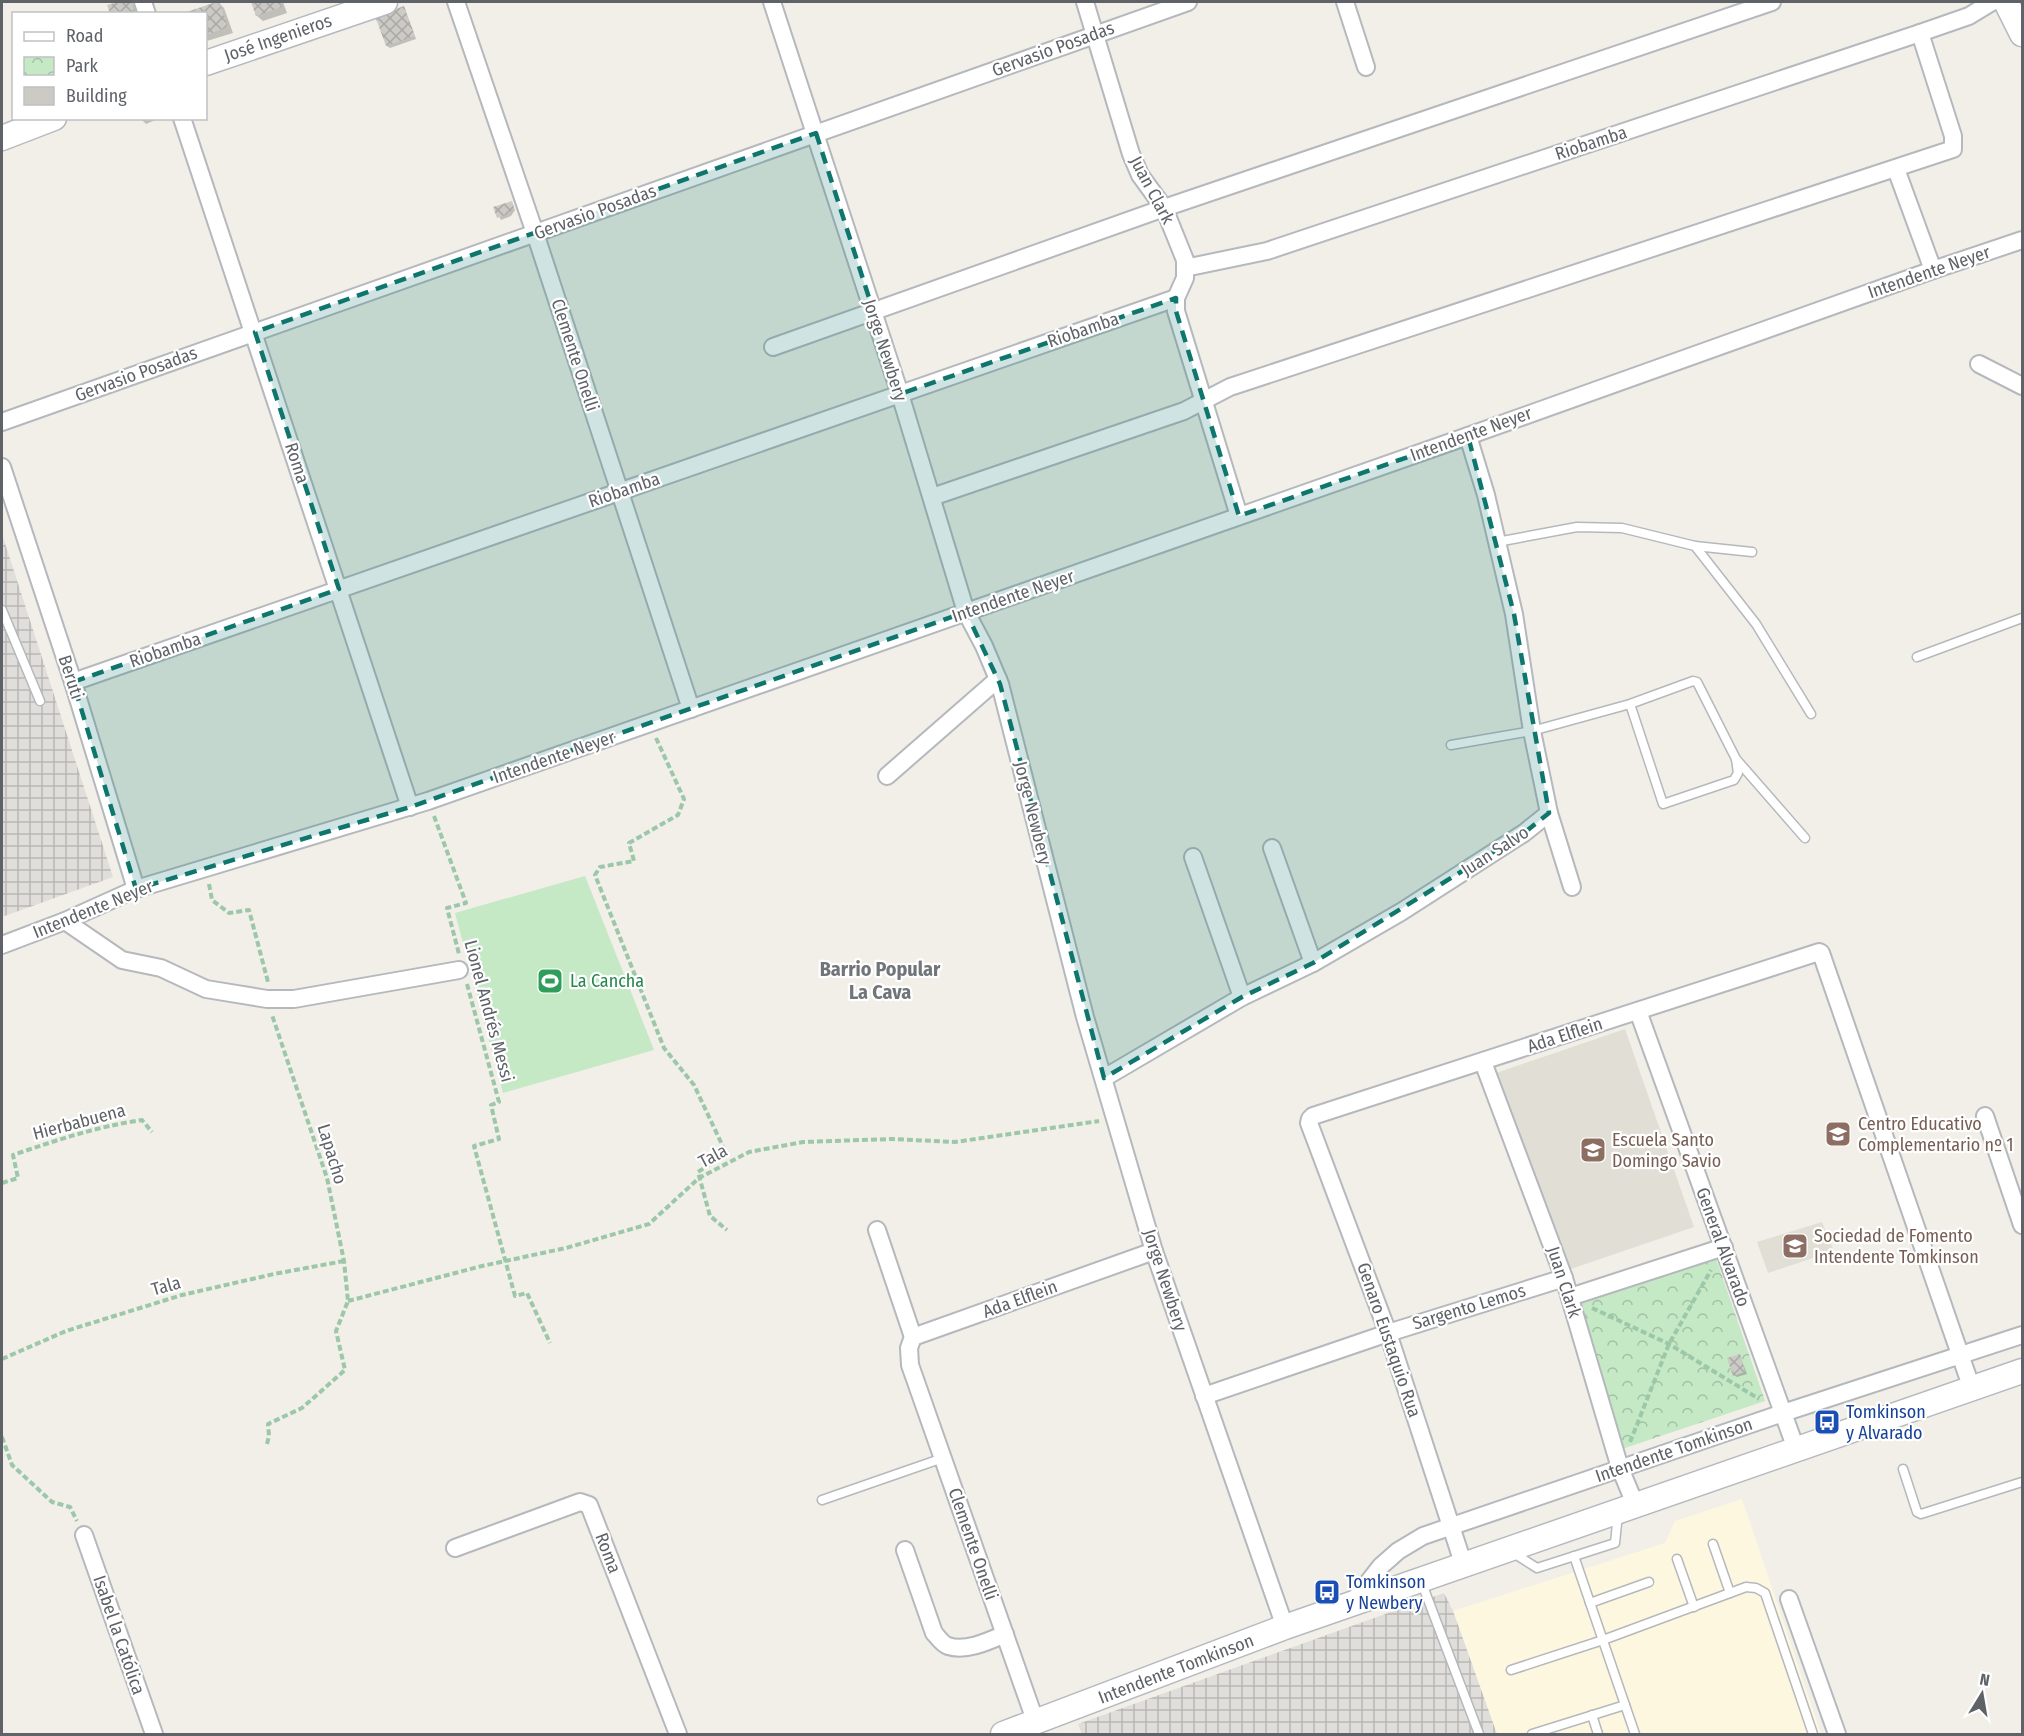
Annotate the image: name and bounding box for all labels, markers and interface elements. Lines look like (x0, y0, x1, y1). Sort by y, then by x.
street label: José Ingenieros (221, 9, 335, 67)
legend (12, 12, 207, 120)
street label: Gervasio Posadas (989, 17, 1117, 81)
text: Road (66, 25, 103, 47)
text: Park (66, 55, 99, 77)
text: Building (66, 85, 127, 107)
street label: Riobamba (1552, 121, 1630, 165)
street label: Juan Clark (1125, 152, 1179, 228)
street label: Gervasio Posadas (531, 180, 659, 244)
street label: Intendente Neyer (1865, 241, 1994, 303)
street label: Clemente Onelli (546, 296, 604, 414)
street label: Jorge Newbery (858, 296, 912, 404)
street label: Riobamba (1044, 307, 1122, 352)
street label: Gervasio Posadas (72, 342, 200, 406)
street label: Intendente Neyer (1407, 402, 1535, 466)
street label: Roma (280, 440, 314, 486)
street label: Riobamba (585, 467, 663, 512)
street label: Intendente Neyer (949, 565, 1078, 627)
street label: Riobamba (126, 627, 204, 672)
street label: Beruti (54, 652, 88, 702)
street label: Intendente Neyer (490, 726, 619, 788)
street label: Jorge Newbery (1009, 759, 1057, 867)
street label: Juan Salvo (1457, 821, 1533, 881)
street label: Intendente Neyer (30, 875, 157, 943)
street label: Lionel Andrés Messi (459, 938, 519, 1084)
district label: Barrio Popular La Cava (820, 957, 941, 1004)
sports icon: La Cancha (535, 966, 565, 996)
place label: La Cancha (570, 970, 644, 992)
street label: Ada Elflein (1525, 1013, 1605, 1057)
street label: Hierbabuena (30, 1099, 128, 1145)
place label: Centro Educativo Complementario nº 1 (1858, 1113, 2013, 1156)
school or university icon: Centro Educativo Complementario nº 1 (1823, 1119, 1853, 1149)
street label: Lapacho (312, 1121, 352, 1187)
place label: Escuela Santo Domingo Savio (1612, 1129, 1721, 1172)
school or university icon: Escuela Santo Domingo Savio (1578, 1135, 1608, 1165)
street label: Tala (695, 1139, 731, 1173)
street label: General Alvarado (1691, 1184, 1755, 1310)
place label: Sociedad de Fomento Intendente Tomkinson (1814, 1225, 1979, 1268)
street label: Jorge Newbery (1138, 1226, 1192, 1334)
school or university icon: Sociedad de Fomento Intendente Tomkinson (1780, 1231, 1810, 1261)
street label: Juan Clark (1542, 1243, 1586, 1321)
street label: Genaro Eustaquio Rua (1352, 1260, 1426, 1420)
street label: Tala (149, 1271, 183, 1301)
street label: Ada Elflein (980, 1275, 1060, 1323)
street label: Sargento Lemos (1410, 1279, 1529, 1335)
place label: Tomkinson y Alvarado (1846, 1401, 1926, 1444)
bus stop icon: Tomkinson y Alvarado (1812, 1407, 1842, 1437)
street label: Intendente Tomkinson (1593, 1413, 1755, 1487)
street label: Clemente Onelli (944, 1485, 1002, 1603)
street label: Roma (590, 1530, 626, 1577)
place label: Tomkinson y Newbery (1346, 1571, 1426, 1614)
street label: Isabel la Católica (88, 1572, 150, 1698)
bus stop icon: Tomkinson y Newbery (1312, 1577, 1342, 1607)
street label: Intendente Tomkinson (1095, 1629, 1257, 1709)
north arrow (1952, 1664, 2012, 1724)
text: N (1978, 1670, 1991, 1690)

